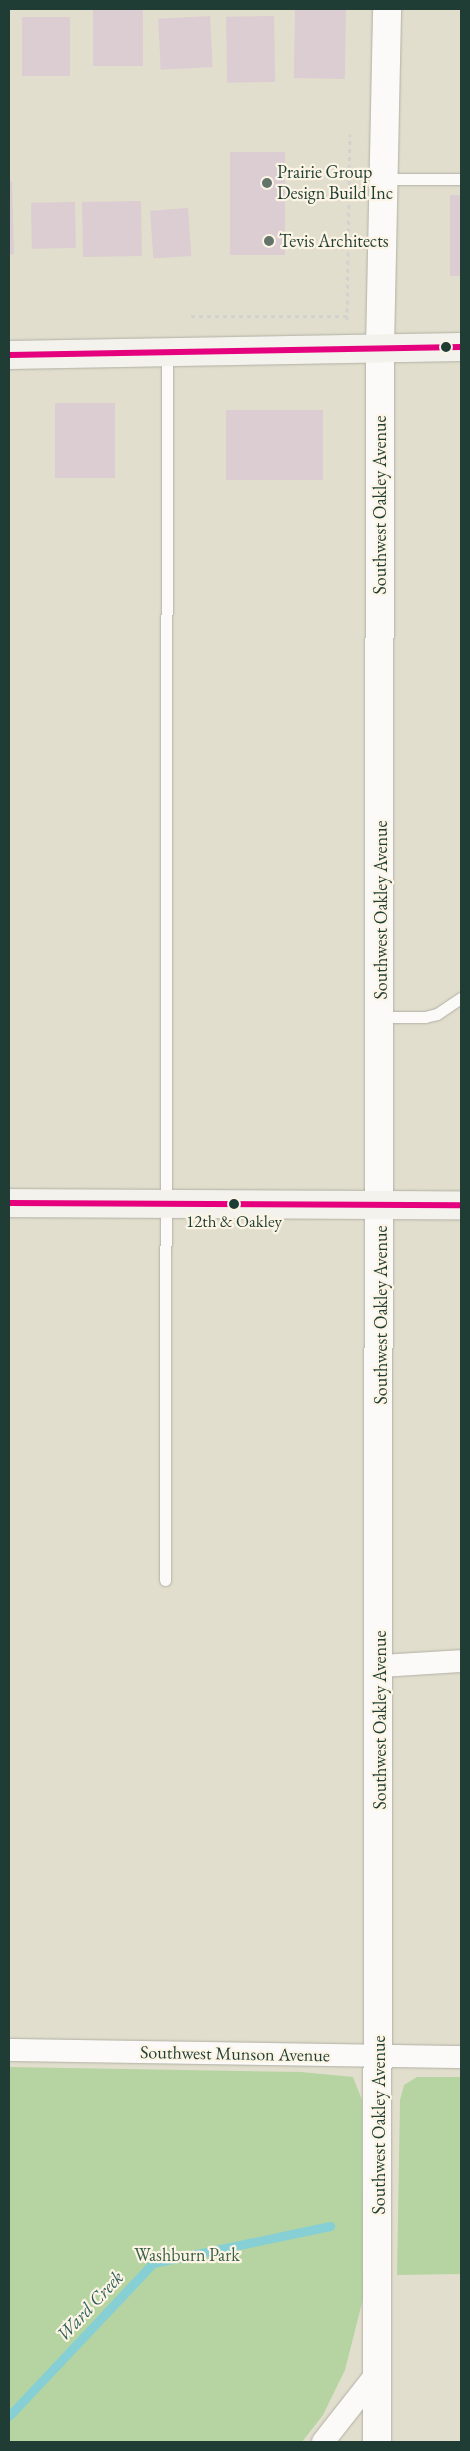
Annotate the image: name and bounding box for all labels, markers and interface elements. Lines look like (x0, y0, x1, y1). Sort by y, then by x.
place label: Prairie Group Design Build Inc (277, 162, 393, 204)
marker: Prairie Group Design Build Inc (261, 177, 273, 189)
place label: Tevis Architects (279, 230, 389, 252)
marker: Tevis Architects (263, 235, 275, 247)
unlabelled marker (441, 342, 451, 352)
street label: Southwest Oakley Avenue (369, 415, 391, 595)
street label: Southwest Oakley Avenue (370, 820, 392, 1000)
marker: 12th & Oakley (229, 1199, 239, 1209)
place label: 12th & Oakley (186, 1212, 282, 1232)
street label: Southwest Oakley Avenue (370, 1225, 392, 1405)
street label: Southwest Oakley Avenue (369, 1630, 391, 1810)
street label: Southwest Oakley Avenue (368, 2035, 390, 2215)
street label: Southwest Munson Avenue (140, 2042, 330, 2066)
park label: Washburn Park (134, 2244, 240, 2266)
water label: Ward Creek (52, 2266, 128, 2346)

